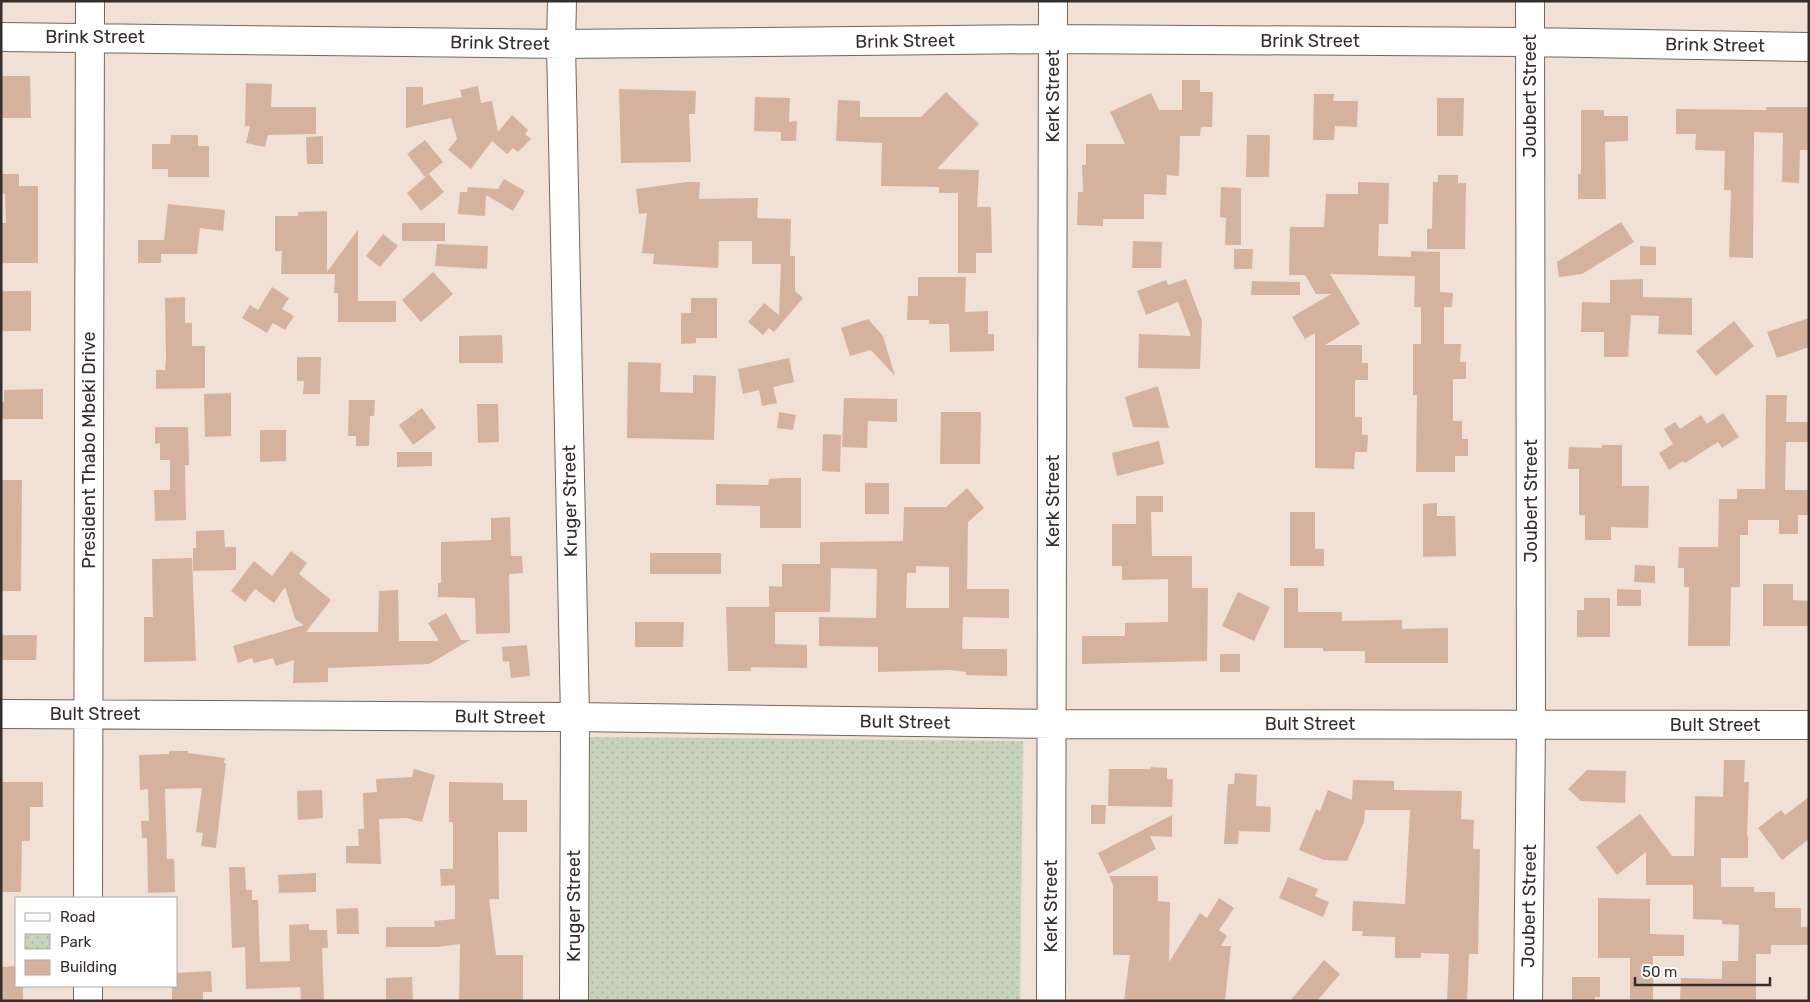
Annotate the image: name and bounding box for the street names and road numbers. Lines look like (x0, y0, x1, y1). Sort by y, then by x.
street label: Brink Street (45, 26, 145, 48)
street label: Brink Street (855, 29, 955, 53)
street label: Brink Street (1260, 30, 1360, 52)
street label: Brink Street (450, 31, 550, 55)
street label: Brink Street (1665, 33, 1765, 57)
street label: Joubert Street (1519, 34, 1541, 158)
street label: Kerk Street (1042, 50, 1064, 142)
street label: President Thabo Mbeki Drive (78, 331, 100, 569)
street label: Joubert Street (1520, 439, 1542, 563)
street label: Kruger Street (558, 445, 582, 557)
street label: Kerk Street (1042, 455, 1064, 547)
street label: Bult Street (50, 703, 140, 725)
street label: Bult Street (454, 705, 546, 729)
street label: Bult Street (859, 710, 951, 734)
street label: Bult Street (1265, 713, 1355, 735)
street label: Bult Street (1670, 714, 1760, 736)
street label: Joubert Street (1517, 844, 1541, 968)
street label: Kruger Street (563, 850, 585, 962)
street label: Kerk Street (1040, 860, 1062, 952)

